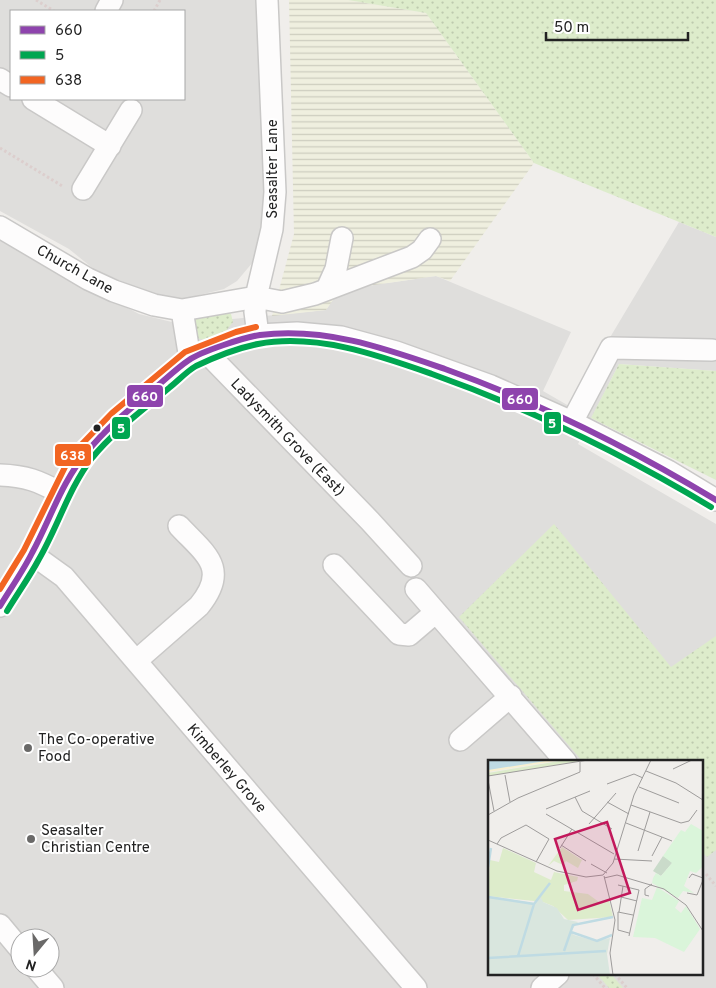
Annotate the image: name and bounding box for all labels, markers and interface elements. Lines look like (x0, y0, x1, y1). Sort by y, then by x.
legend (10, 10, 185, 100)
scale bar (546, 10, 688, 42)
text: 50 m (554, 19, 589, 38)
text: 660 (55, 22, 83, 41)
text: 5 (55, 47, 64, 66)
text: 638 (55, 72, 82, 91)
street label: Seasalter Lane (264, 119, 283, 219)
street label: Church Lane (33, 241, 116, 299)
street label: Ladysmith Grove (East) (226, 375, 348, 501)
line badge: 660 (126, 384, 164, 408)
line badge: 660 (501, 387, 539, 411)
text: 660 (132, 389, 158, 406)
text: 660 (507, 392, 533, 409)
line badge: 5 (543, 411, 562, 435)
line badge: 5 (111, 416, 131, 440)
text: 5 (548, 416, 556, 433)
text: 5 (117, 421, 125, 438)
unlabelled marker (92, 423, 102, 433)
line badge: 638 (54, 443, 92, 467)
text: 638 (60, 448, 86, 465)
street label: Kimberley Grove (182, 720, 270, 817)
place label: The Co-operative Food (38, 731, 155, 767)
marker: The Co-operative Food (22, 742, 34, 754)
inset map (488, 760, 704, 976)
place label: Seasalter Christian Centre (41, 822, 150, 858)
marker: Seasalter Christian Centre (25, 833, 37, 845)
north arrow (10, 928, 60, 978)
text: N (24, 954, 39, 974)

